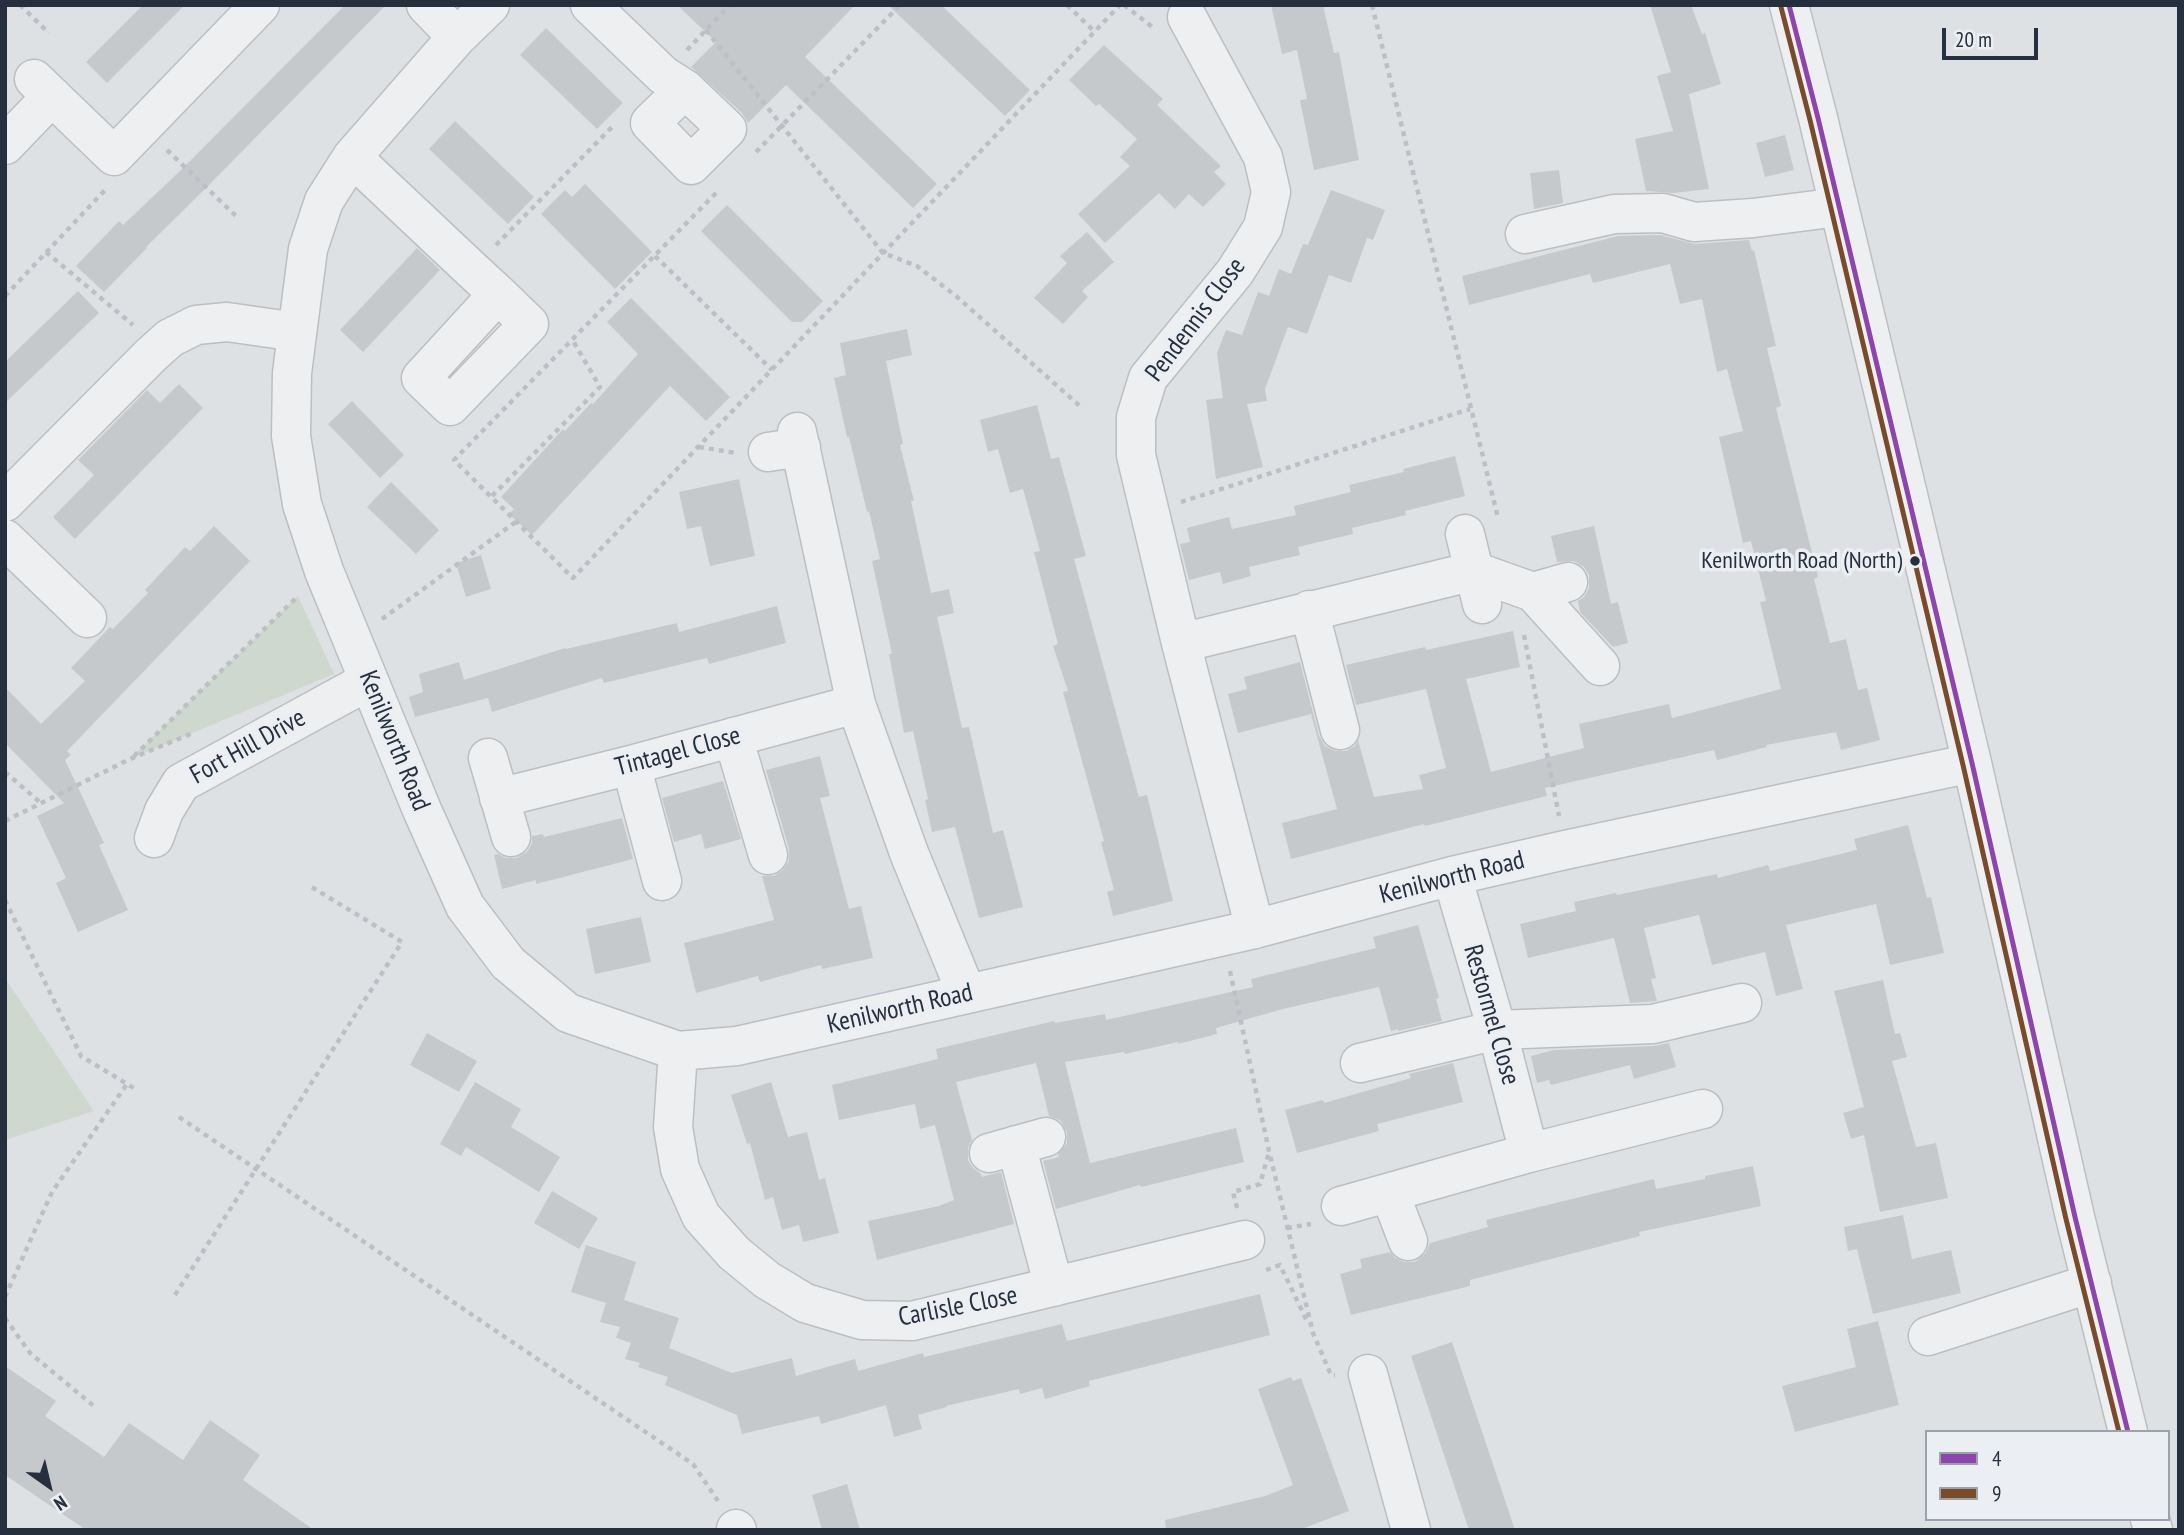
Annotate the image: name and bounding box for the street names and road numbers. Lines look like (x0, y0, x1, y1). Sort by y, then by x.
street label: Pendennis Close (1139, 252, 1253, 388)
street label: Kenilworth Road (352, 666, 436, 816)
street label: Fort Hill Drive (185, 703, 311, 791)
street label: Tintagel Close (612, 720, 744, 784)
street label: Kenilworth Road (1376, 845, 1528, 911)
street label: Restormel Close (1456, 941, 1526, 1089)
street label: Kenilworth Road (824, 977, 976, 1041)
street label: Carlisle Close (896, 1280, 1020, 1334)

